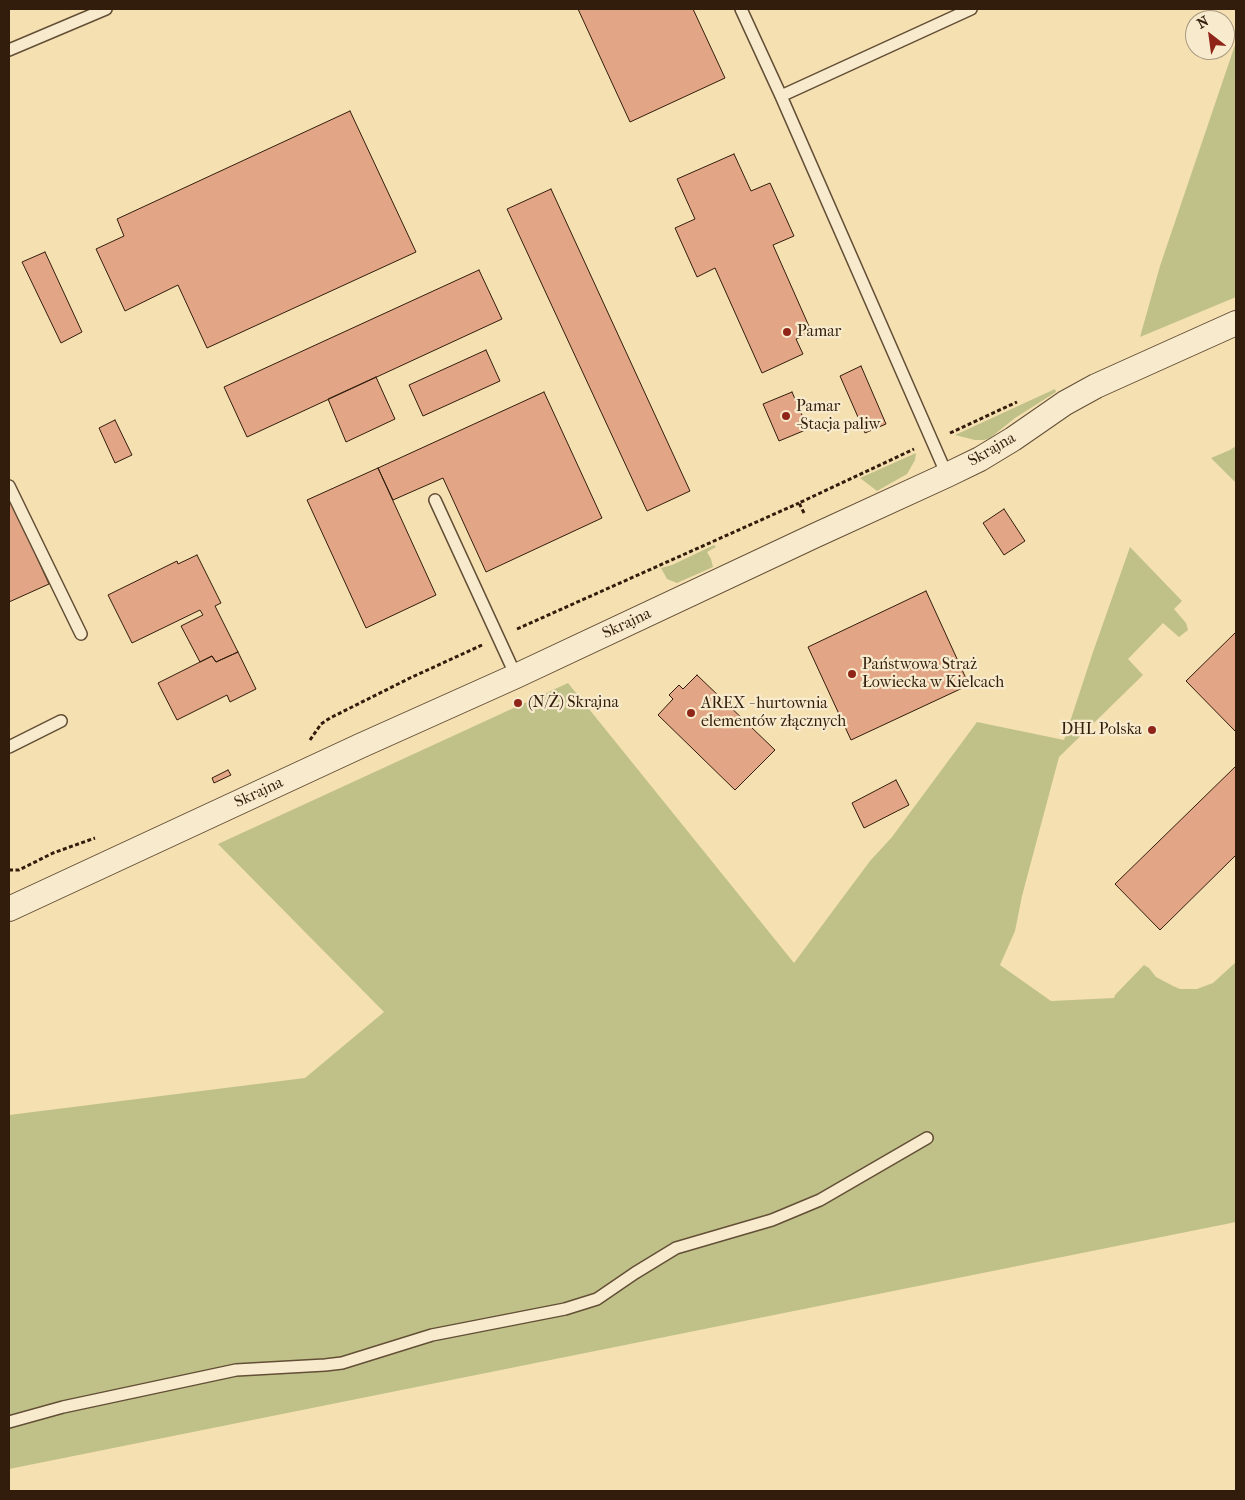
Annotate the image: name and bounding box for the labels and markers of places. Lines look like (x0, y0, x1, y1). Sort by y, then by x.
place label: Pamar (797, 322, 841, 342)
marker: Pamar (781, 326, 793, 338)
place label: Pamar -Stacja paliw (796, 397, 880, 435)
marker: Pamar -Stacja paliw (780, 410, 792, 422)
place label: Państwowa Straż Łowiecka w Kielcach (862, 655, 1004, 693)
marker: Państwowa Straż Łowiecka w Kielcach (846, 668, 858, 680)
place label: (N/Ż) Skrajna (528, 693, 619, 713)
place label: AREX - hurtownia elementów złącznych (701, 694, 846, 732)
marker: (N/Ż) Skrajna (512, 697, 524, 709)
marker: AREX - hurtownia elementów złącznych (685, 707, 697, 719)
place label: DHL Polska (1061, 720, 1142, 740)
marker: DHL Polska (1146, 724, 1158, 736)

